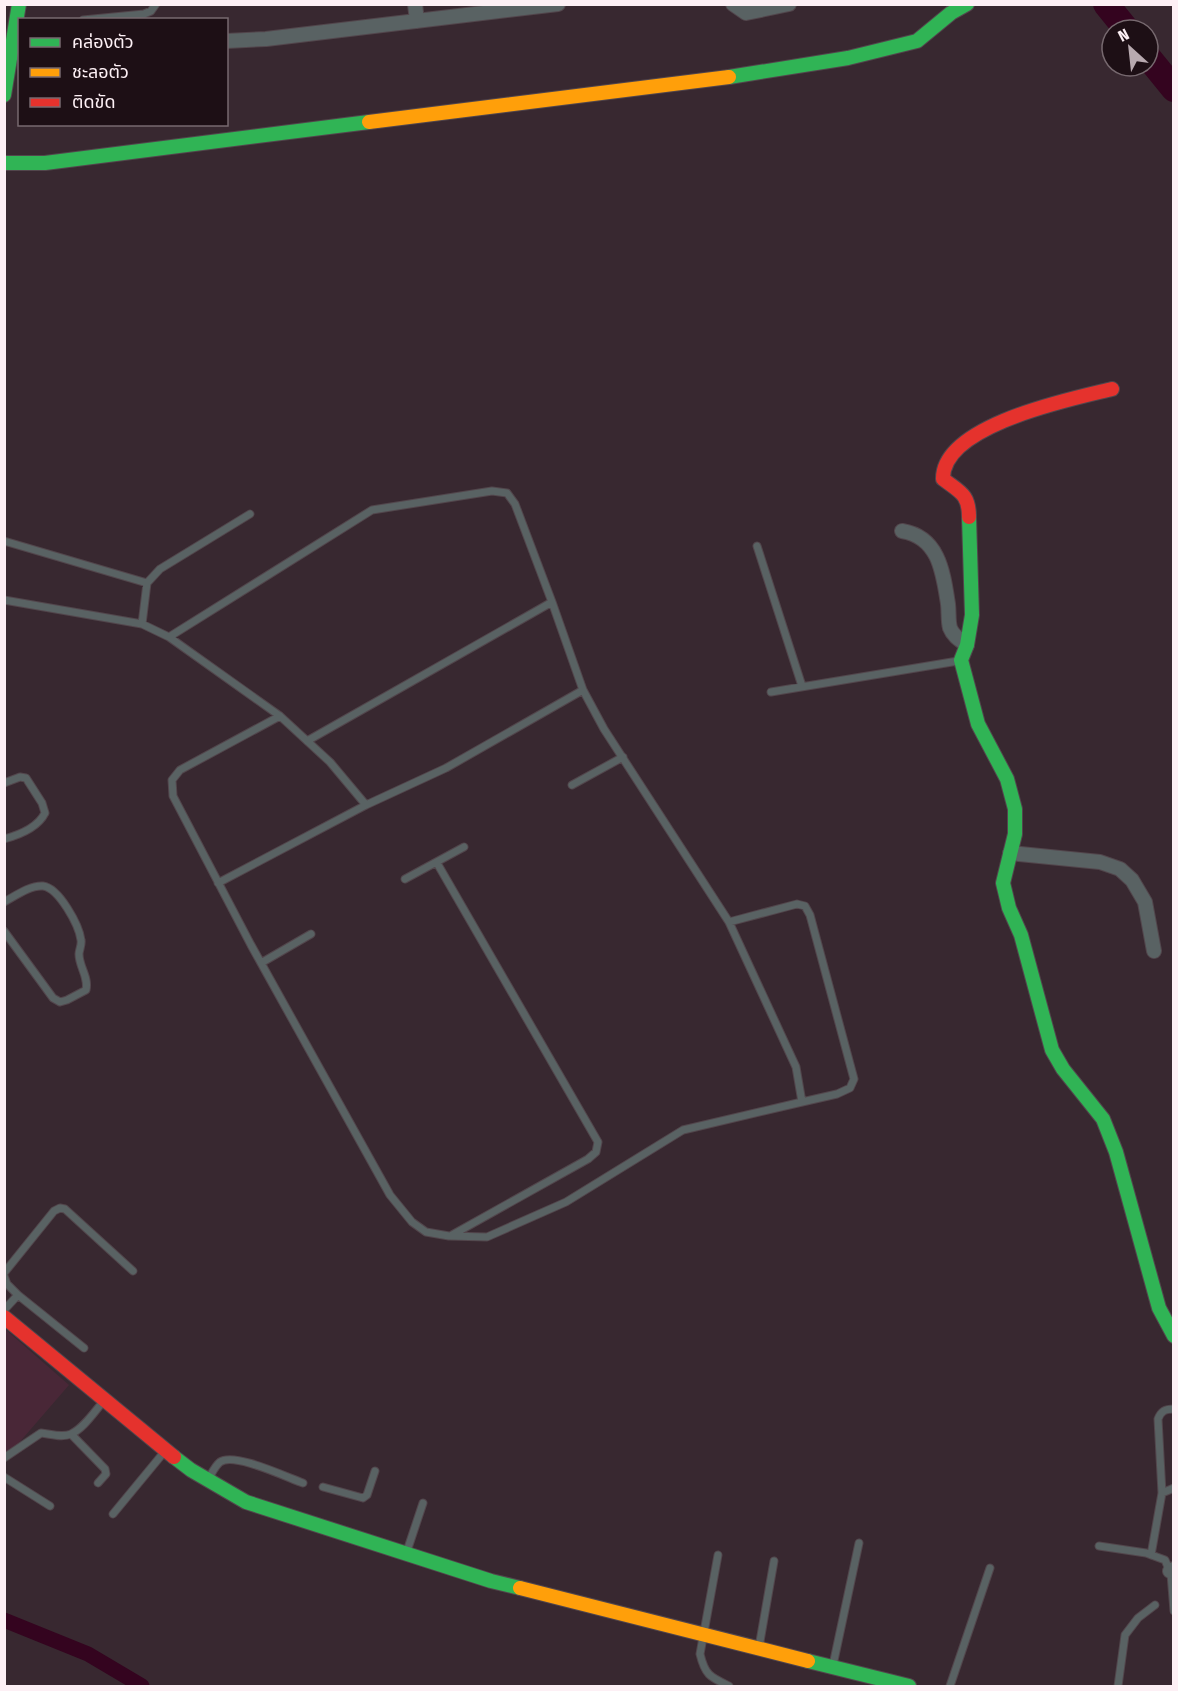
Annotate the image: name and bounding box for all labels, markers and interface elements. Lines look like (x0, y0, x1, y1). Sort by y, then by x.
legend (18, 18, 228, 126)
north arrow (1100, 18, 1160, 78)
text: N (1115, 24, 1132, 46)
text: คล่องตัว (72, 31, 134, 53)
text: ชะลอตัว (72, 61, 129, 83)
text: ติดขัด (72, 91, 115, 113)

